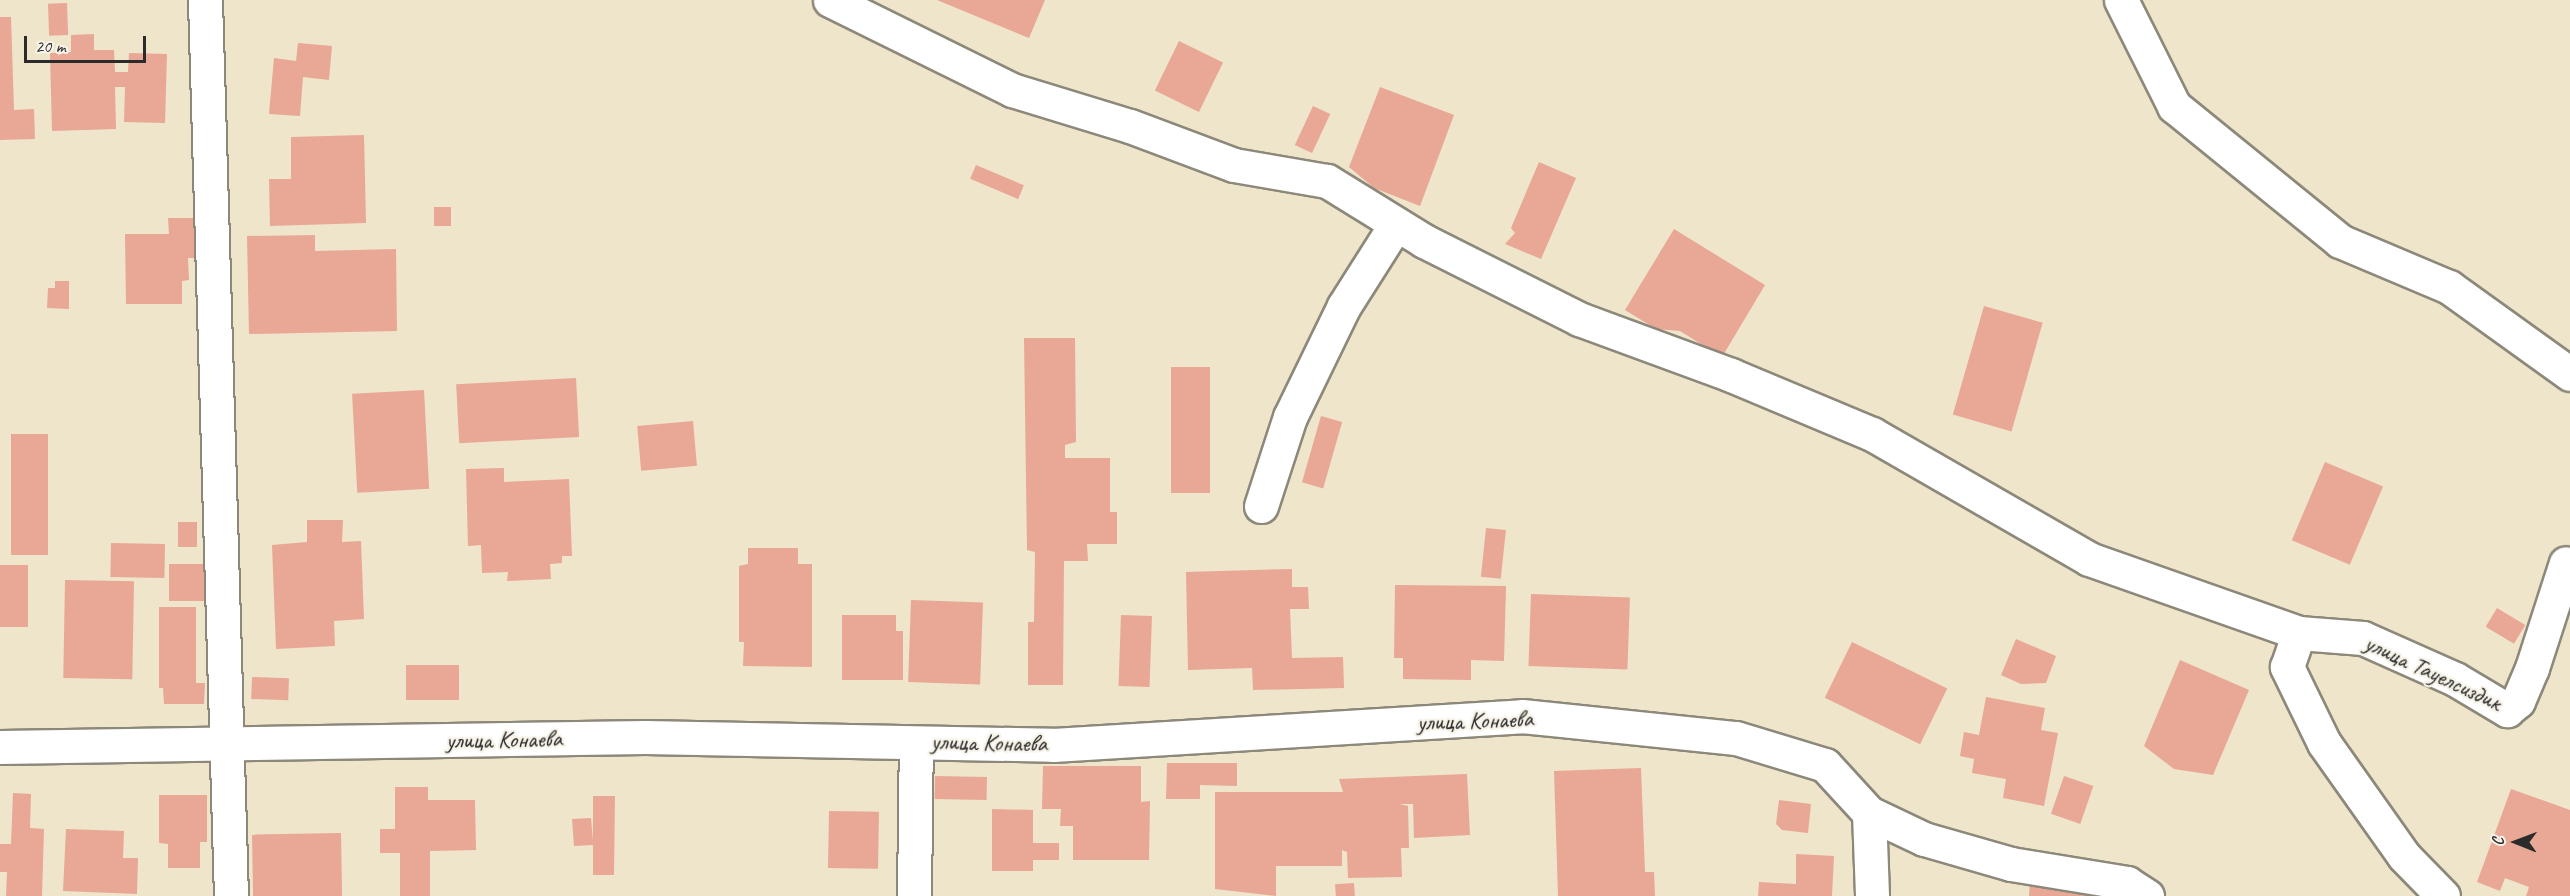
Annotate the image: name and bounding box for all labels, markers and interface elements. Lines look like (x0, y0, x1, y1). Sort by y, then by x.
scale bar (27, 24, 148, 62)
text: 20 m (35, 35, 66, 57)
street label: улица Тауелсиздик (2360, 629, 2506, 717)
street label: улица Конаева (1417, 705, 1533, 737)
street label: улица Конаева (446, 725, 562, 755)
street label: улица Конаева (931, 728, 1047, 758)
north arrow (2486, 812, 2546, 872)
text: С (2488, 838, 2508, 846)

